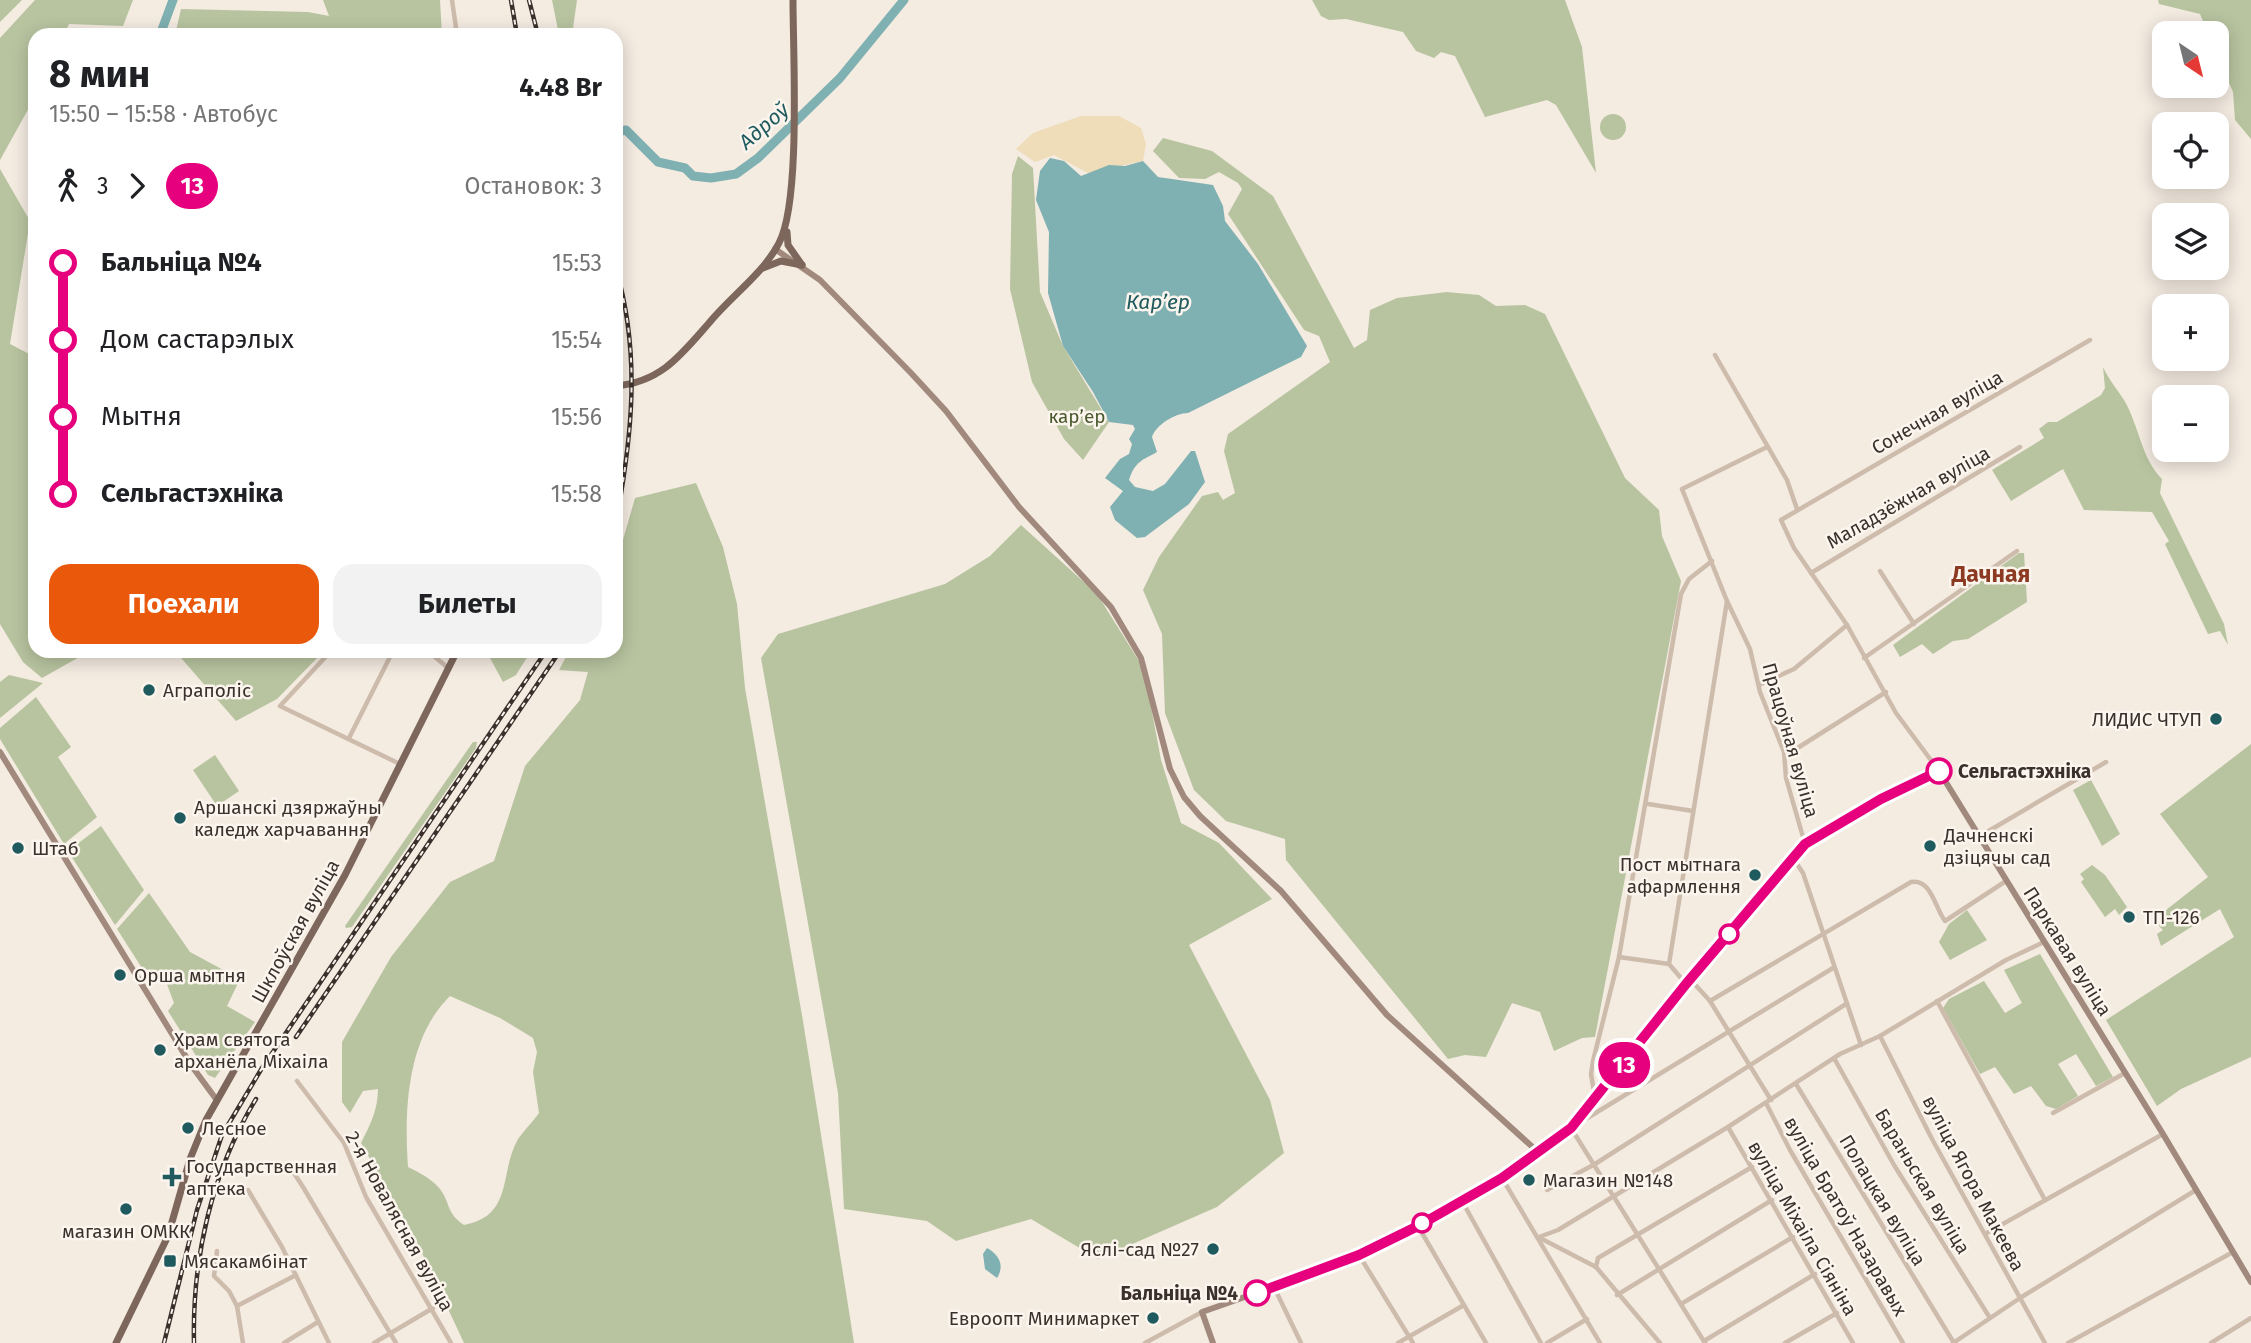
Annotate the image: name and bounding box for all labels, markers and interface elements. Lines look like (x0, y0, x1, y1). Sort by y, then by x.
north arrow (2152, 21, 2230, 98)
map controls (2152, 21, 2229, 462)
text: 8 мин (49, 51, 150, 97)
text: 4.48 Br (519, 72, 602, 103)
water label: Адроў (733, 97, 795, 156)
text: 15:50 – 15:58 · Автобус (49, 100, 278, 128)
button: locate (2152, 112, 2229, 189)
icon: walk (49, 167, 87, 205)
icon: forward (118, 167, 156, 205)
text: 3 (97, 172, 108, 200)
text: 13 (180, 172, 204, 200)
text: Остановок: 3 (465, 172, 602, 200)
button: layers (2152, 203, 2229, 280)
text: Бальніца №4 (101, 247, 262, 278)
text: 15:53 (552, 249, 602, 277)
water label: Карʼер (1126, 289, 1190, 315)
button: + (2152, 294, 2229, 371)
text: Дом састарэлых (101, 324, 294, 355)
text: 15:54 (551, 326, 602, 354)
street label: Сонечная вуліца (1867, 365, 2007, 459)
button: − (2152, 385, 2229, 462)
text: Мытня (101, 401, 182, 432)
text: 15:56 (551, 403, 602, 431)
park label: карʼер (1048, 405, 1106, 428)
street label: Маладзёжная вуліца (1823, 441, 1994, 554)
text: Сельгастэхніка (101, 478, 283, 509)
text: 15:58 (551, 480, 602, 508)
district label: Дачная (1951, 560, 2030, 588)
button: Поехали (49, 564, 319, 644)
button: Билеты (333, 564, 602, 644)
street label: Працоўная вуліца (1757, 660, 1824, 820)
place label: Аграполіс (163, 679, 251, 702)
marker: Аграполіс (141, 682, 157, 698)
place label: ЛИДИС ЧТУП (2092, 708, 2202, 731)
marker: ЛИДИС ЧТУП (2208, 711, 2224, 727)
marker: Сельгастэхніка (1926, 758, 1952, 784)
place label: Сельгастэхніка (1958, 760, 2091, 783)
place label: Аршанскі дзяржаўны каледж харчавання (194, 796, 382, 841)
marker: Аршанскі дзяржаўны каледж харчавання (172, 810, 188, 826)
place label: Дачненскі дзіцячы сад (1943, 824, 2050, 869)
place label: Штаб (32, 837, 79, 860)
marker: Дачненскі дзіцячы сад (1922, 838, 1938, 854)
marker: Штаб (10, 840, 26, 856)
place label: Пост мытнага афармлення (1620, 853, 1741, 898)
street label: Шклоўская вуліца (246, 855, 344, 1007)
marker: Пост мытнага афармлення (1747, 867, 1763, 883)
street label: Паркавая вуліца (2019, 882, 2117, 1020)
place label: ТП-126 (2143, 906, 2200, 929)
marker: ТП-126 (2121, 909, 2137, 925)
unlabelled marker (1719, 924, 1739, 944)
place label: Орша мытня (134, 964, 246, 987)
marker: Орша мытня (112, 967, 128, 983)
place label: Храм святога арханёла Міхаіла (174, 1028, 329, 1073)
marker: Храм святога арханёла Міхаіла (152, 1042, 168, 1058)
line badge: 13 (1592, 1042, 1656, 1088)
text: 13 (1612, 1051, 1636, 1079)
street label: вуліца Ягора Макеева (1918, 1092, 2030, 1275)
street label: Бараньская вуліца (1870, 1104, 1975, 1258)
street label: вуліца Братоў Назаравых (1779, 1113, 1912, 1321)
place label: Лесное (202, 1117, 267, 1140)
marker: Лесное (180, 1120, 196, 1136)
street label: 2-я Новалясная вуліца (341, 1127, 459, 1315)
street label: Полацкая вуліца (1834, 1131, 1931, 1270)
street label: вуліца Міхаіла Сіяніна (1743, 1137, 1862, 1320)
place label: Государственная аптека (186, 1155, 337, 1200)
marker: Государственная аптека (164, 1169, 180, 1185)
place label: Магазин №148 (1543, 1169, 1673, 1192)
marker: Магазин №148 (1521, 1172, 1537, 1188)
marker: магазин ОМКК (118, 1201, 134, 1217)
unlabelled marker (1412, 1213, 1432, 1233)
place label: магазин ОМКК (62, 1220, 190, 1243)
place label: Яслі-сад №27 (1081, 1238, 1199, 1261)
marker: Яслі-сад №27 (1205, 1241, 1221, 1257)
place label: Мясакамбінат (184, 1250, 308, 1273)
marker: Мясакамбінат (162, 1253, 178, 1269)
marker: Бальніца №4 (1244, 1280, 1270, 1306)
place label: Бальніца №4 (1121, 1282, 1238, 1305)
place label: Евроопт Минимаркет (949, 1307, 1139, 1330)
marker: Евроопт Минимаркет (1145, 1310, 1161, 1326)

